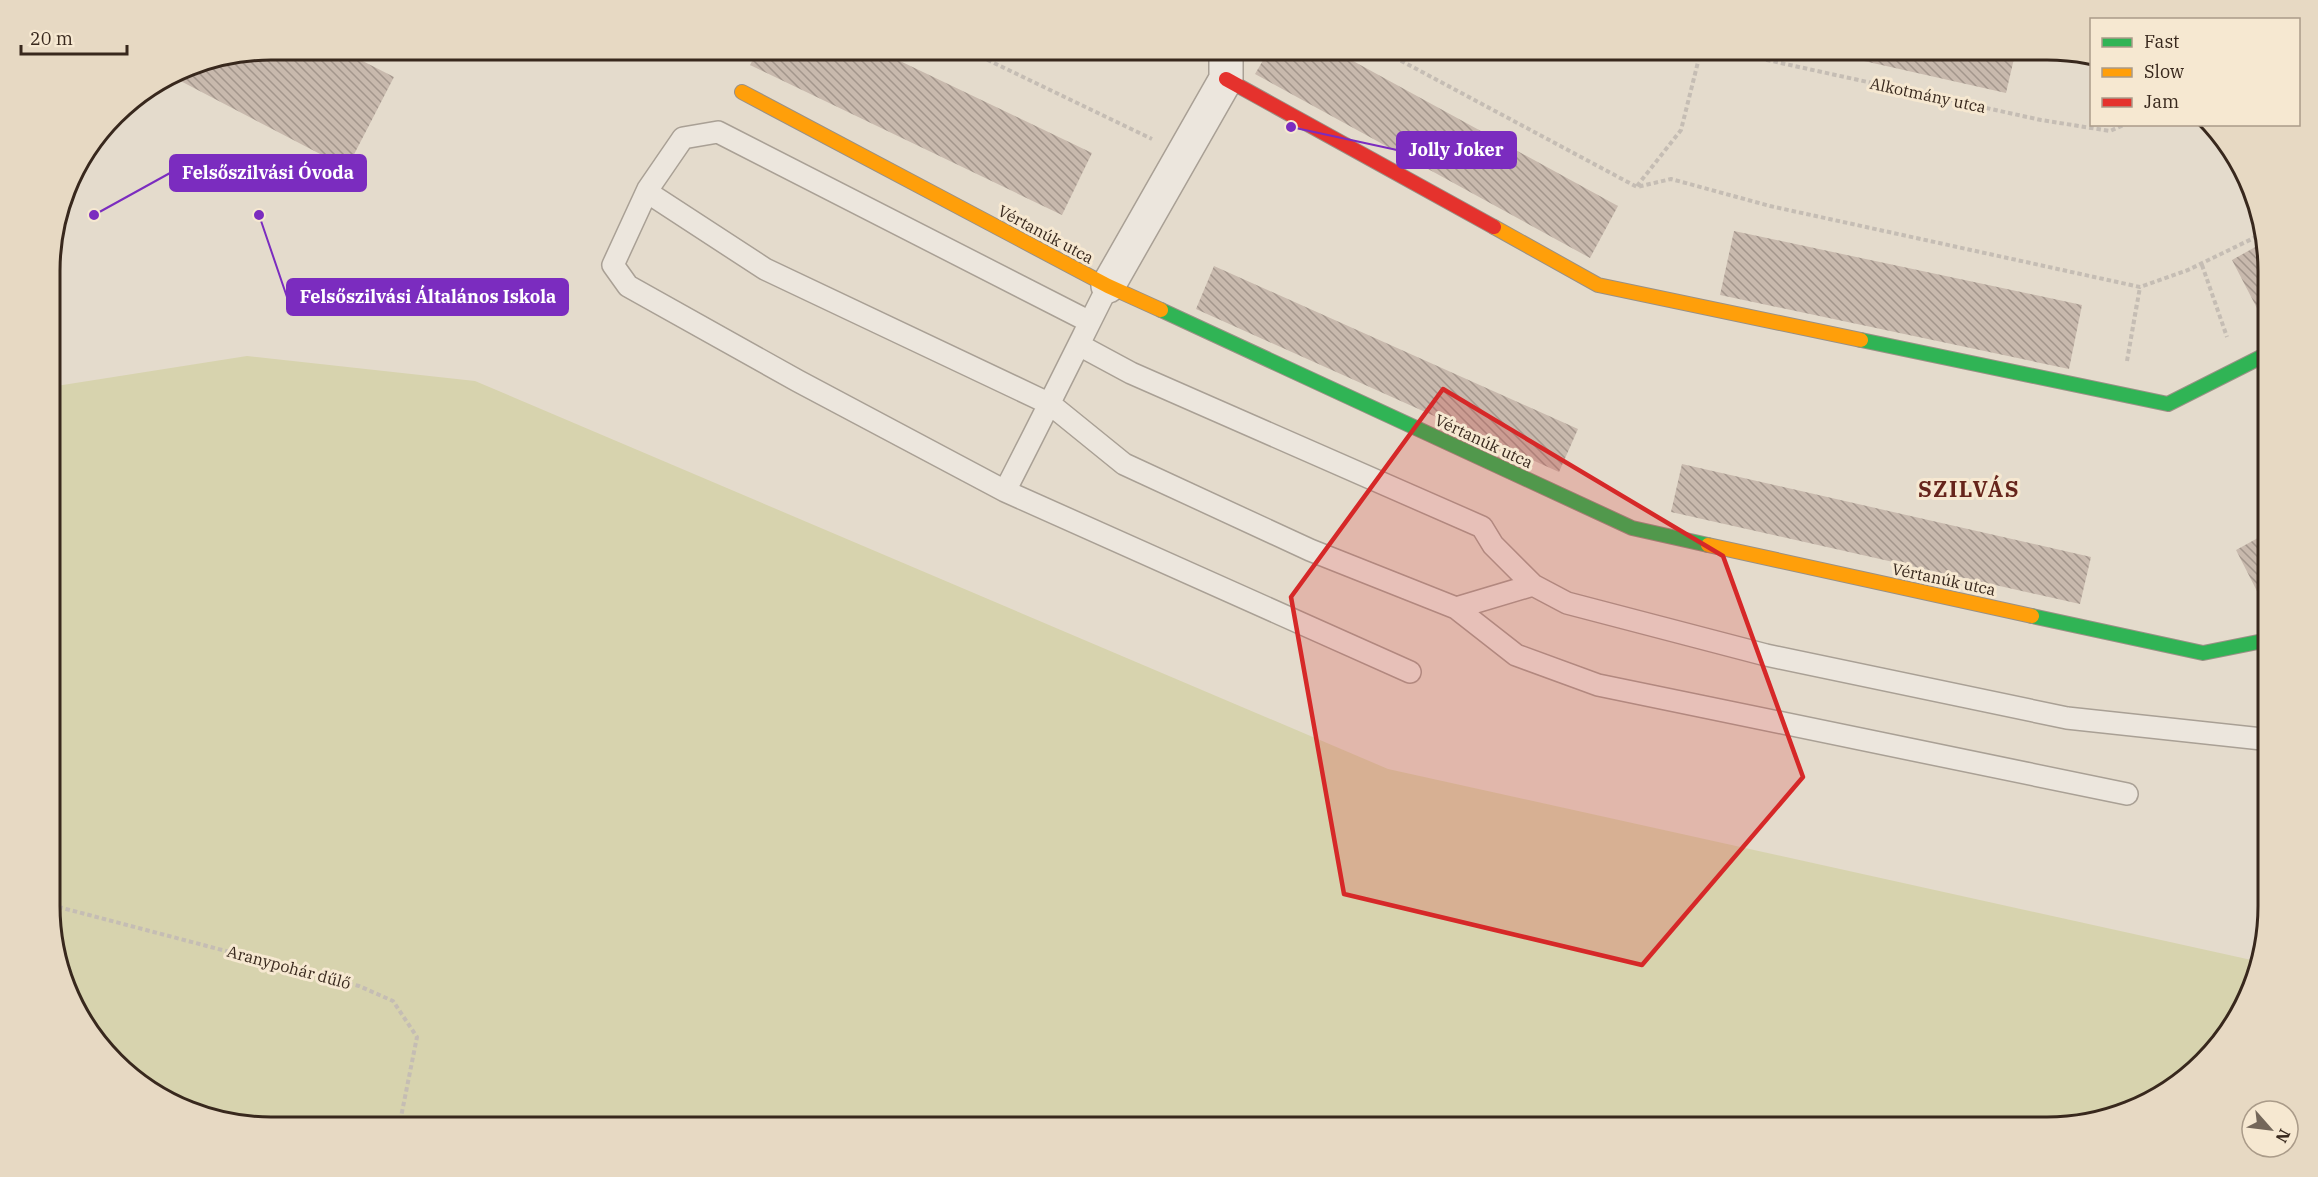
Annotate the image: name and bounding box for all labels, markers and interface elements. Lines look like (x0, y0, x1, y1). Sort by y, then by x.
scale bar (21, 18, 128, 56)
legend (2090, 18, 2300, 126)
text: 20 m (30, 27, 73, 50)
text: Fast (2144, 30, 2179, 53)
text: Slow (2144, 60, 2184, 83)
street label: Alkotmány utca (1868, 73, 1988, 117)
text: Jam (2144, 90, 2179, 113)
callout: Jolly Joker (1397, 132, 1516, 168)
text: Jolly Joker (1408, 138, 1504, 161)
callout: Felsőszilvási Óvoda (170, 155, 366, 191)
text: Felsőszilvási Óvoda (182, 161, 354, 184)
street label: Vértanúk utca (995, 200, 1098, 268)
callout: Felsőszilvási Általános Iskola (287, 279, 568, 315)
text: Felsőszilvási Általános Iskola (300, 284, 556, 308)
street label: Vértanúk utca (1432, 410, 1536, 472)
district label: SZILVÁS (1918, 474, 2020, 503)
street label: Vértanúk utca (1890, 558, 1998, 600)
street label: Aranypohár dűlő (225, 941, 353, 993)
north arrow (2240, 1099, 2300, 1159)
text: N (2271, 1126, 2295, 1146)

